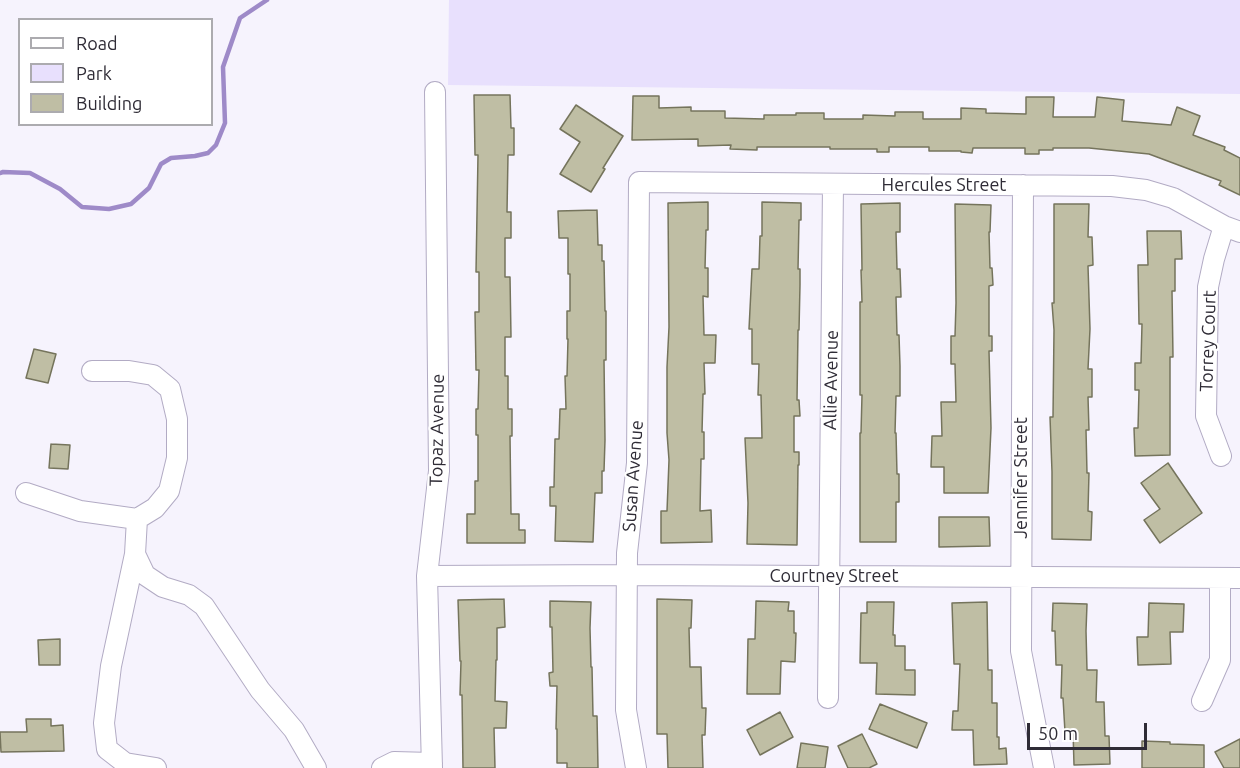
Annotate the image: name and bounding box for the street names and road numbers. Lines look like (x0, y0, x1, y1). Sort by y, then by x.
street label: Hercules Street (882, 174, 1006, 196)
street label: Torrey Court (1195, 290, 1221, 392)
street label: Allie Avenue (819, 330, 843, 430)
street label: Topaz Avenue (425, 374, 449, 486)
street label: Jennifer Street (1010, 417, 1032, 539)
street label: Susan Avenue (618, 419, 648, 533)
street label: Courtney Street (770, 565, 898, 587)

